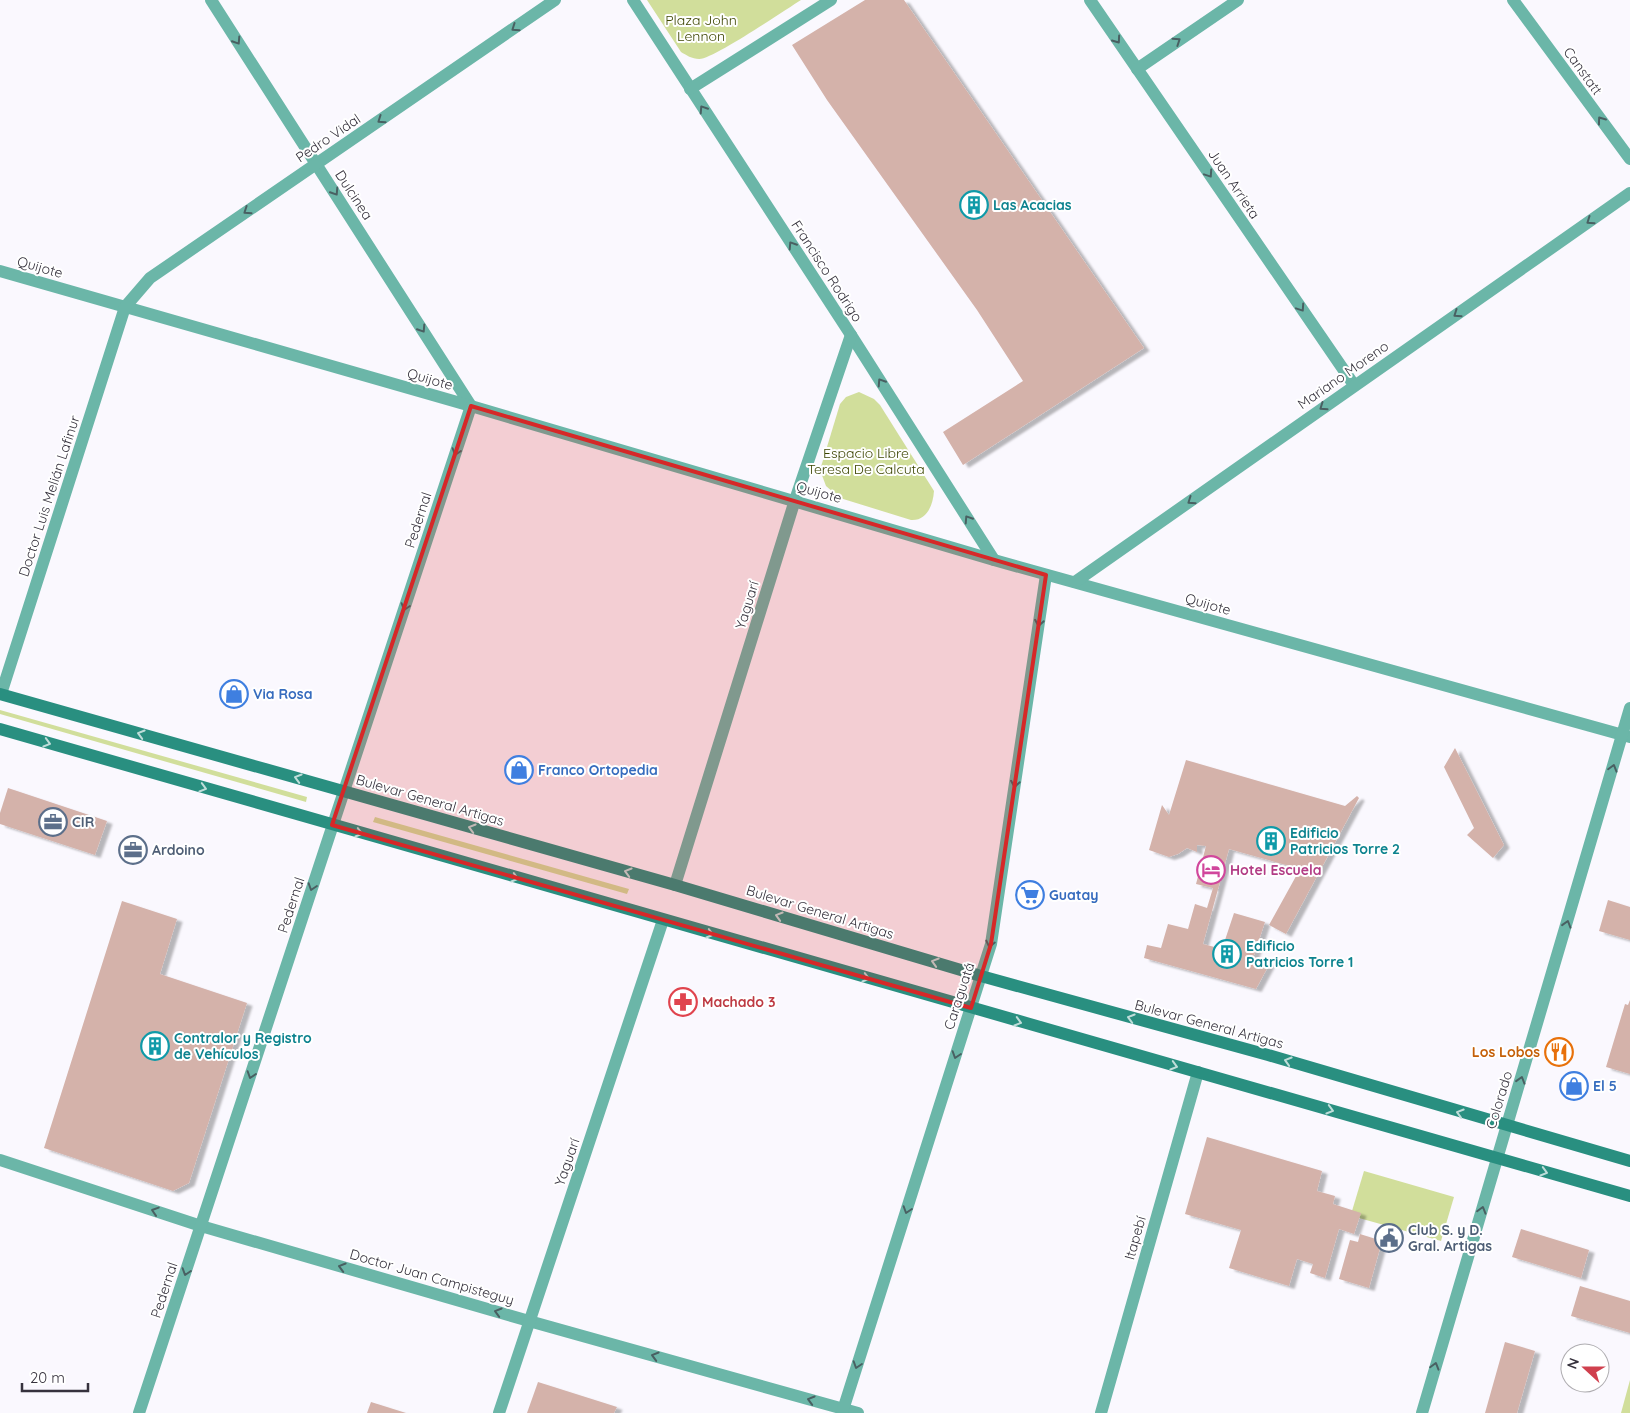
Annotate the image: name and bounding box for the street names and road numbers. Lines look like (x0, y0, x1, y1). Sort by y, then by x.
street label: Canstatt (1560, 43, 1607, 99)
street label: Pedro Vidal (292, 110, 364, 166)
street label: Juan Arrieta (1204, 146, 1264, 222)
street label: Dulcinea (331, 167, 377, 223)
street label: Francisco Rodrigo (787, 217, 867, 325)
street label: Quijote (15, 252, 65, 282)
street label: Mariano Moreno (1294, 337, 1392, 413)
street label: Quijote (405, 364, 455, 394)
street label: Doctor Luis Melián Lafinur (14, 413, 84, 579)
street label: Quijote (794, 477, 844, 507)
street label: Pedernal (401, 490, 435, 550)
street label: Yaguarí (731, 579, 763, 631)
street label: Quijote (1183, 589, 1233, 619)
street label: Bulevar General Artigas (354, 770, 506, 830)
street label: Pedernal (274, 875, 308, 935)
street label: Bulevar General Artigas (744, 881, 896, 943)
street label: Caraguatá (940, 960, 978, 1032)
street label: Bulevar General Artigas (1133, 995, 1285, 1053)
street label: Colorado (1482, 1069, 1516, 1131)
street label: Yaguarí (550, 1136, 584, 1188)
street label: Itapebí (1120, 1214, 1150, 1262)
street label: Doctor Juan Campisteguy (348, 1245, 516, 1309)
street label: Pedernal (147, 1260, 181, 1320)

